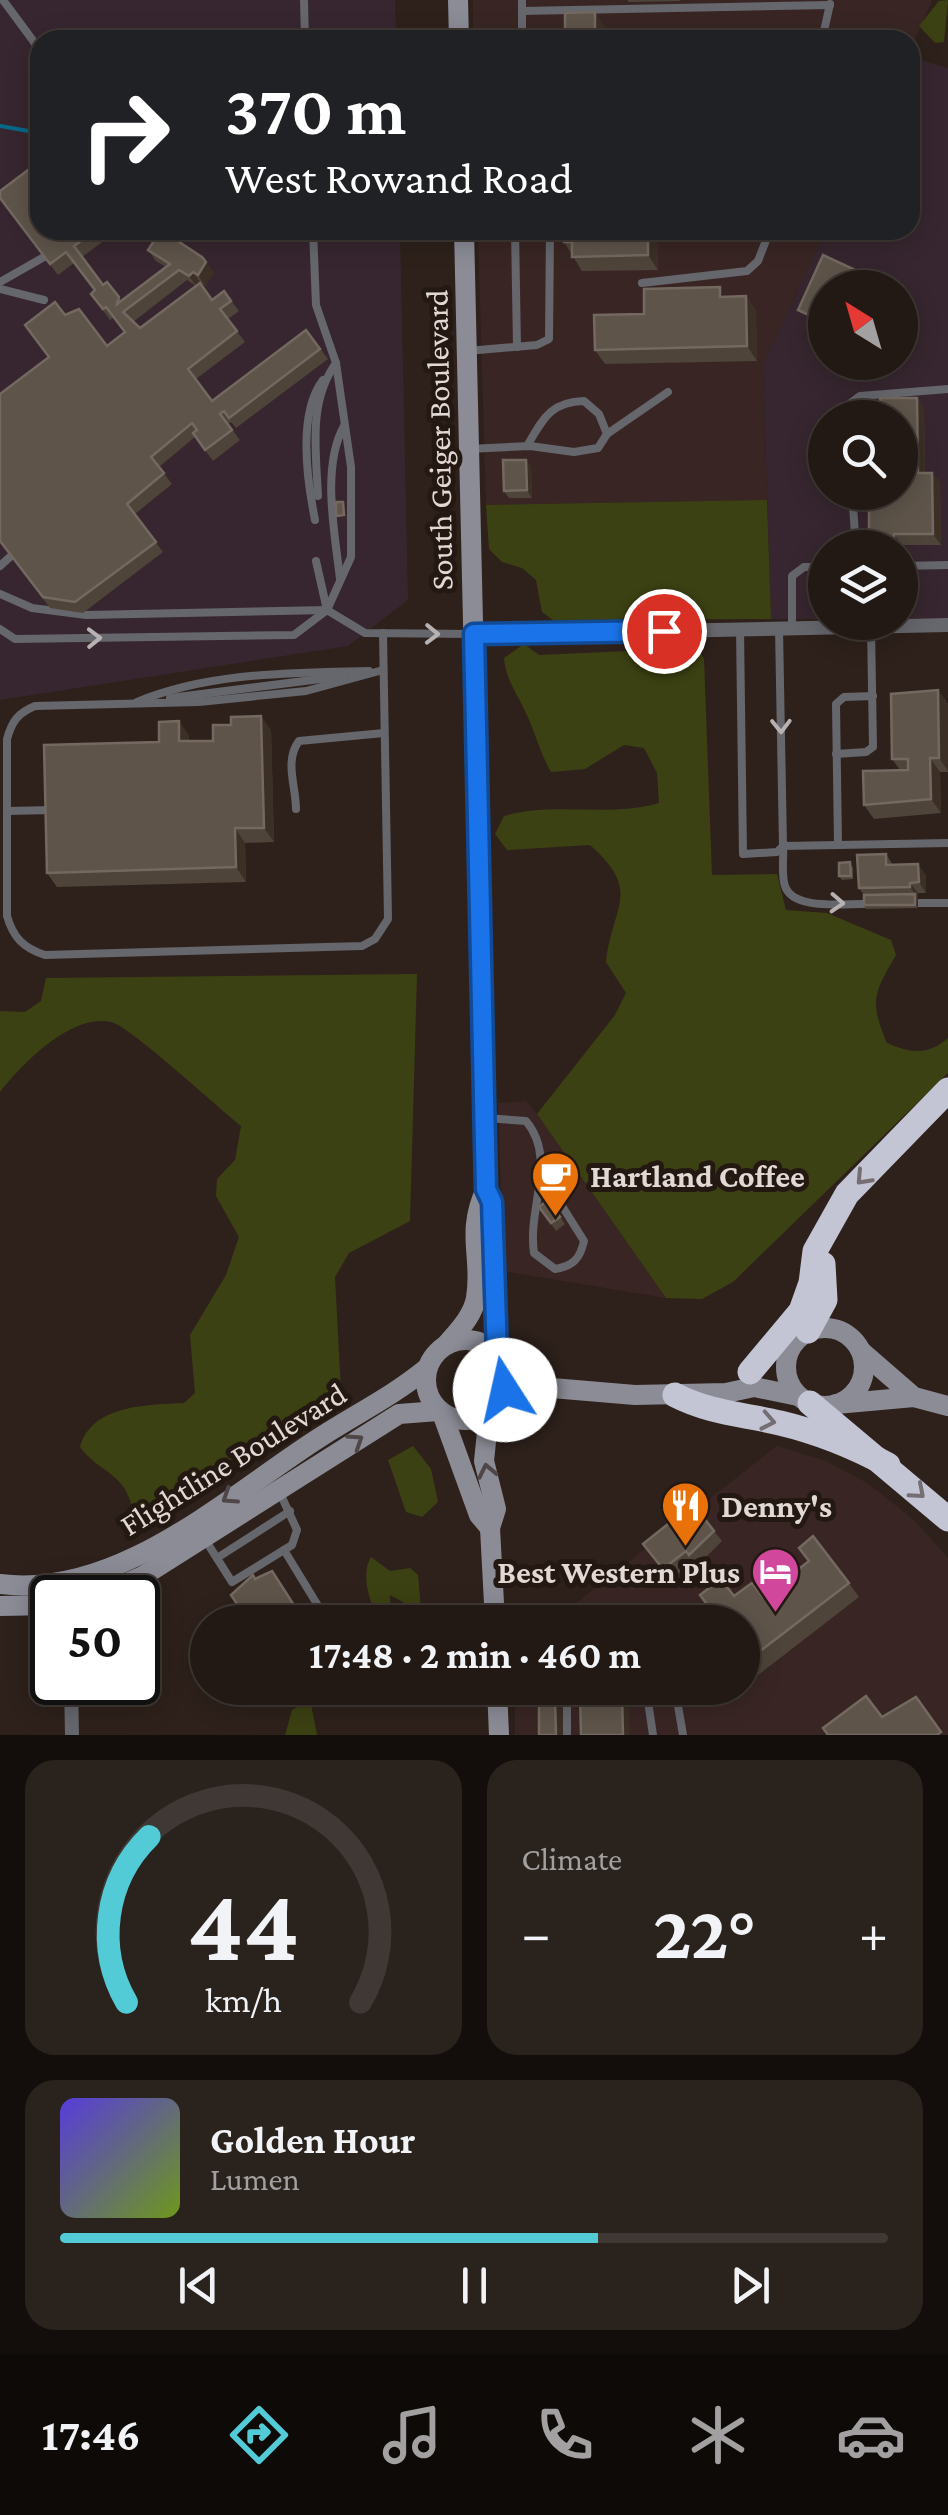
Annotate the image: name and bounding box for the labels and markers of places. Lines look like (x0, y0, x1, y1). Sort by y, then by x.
pin (622, 589, 707, 674)
cafe icon: Hartland Coffee (529, 1150, 581, 1218)
place label: Hartland Coffee (590, 1158, 805, 1194)
restaurant icon: Denny's (660, 1480, 712, 1548)
place label: Denny's (721, 1488, 832, 1524)
hotel icon: Best Western Plus (749, 1546, 801, 1614)
place label: Best Western Plus (497, 1554, 740, 1590)

